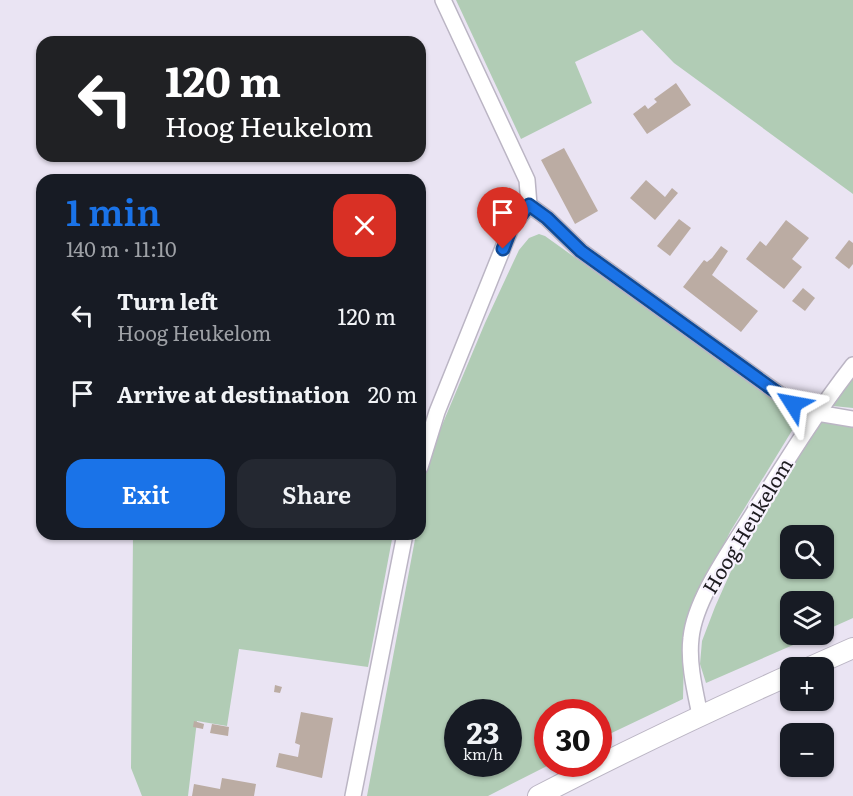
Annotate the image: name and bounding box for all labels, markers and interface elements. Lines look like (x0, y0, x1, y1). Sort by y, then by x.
text: 120 m (165, 48, 281, 110)
icon: left (66, 60, 144, 138)
text: Hoog Heukelom (165, 105, 373, 145)
text: 1 min (66, 184, 161, 237)
pin (477, 187, 528, 249)
button: close (333, 194, 396, 257)
icon: arrive (486, 196, 519, 229)
text: 140 m · 11:10 (66, 233, 177, 263)
text: Turn left (117, 284, 218, 317)
icon: left (66, 299, 99, 332)
text: 120 m (337, 299, 396, 332)
text: Hoog Heukelom (117, 317, 271, 347)
position arrow (761, 372, 825, 436)
icon: arrive (66, 377, 99, 410)
text: Arrive at destination (117, 377, 350, 410)
text: 20 m (368, 377, 417, 410)
street label: Hoog Heukelom (694, 451, 799, 599)
button: Exit (66, 459, 225, 528)
button: Share (237, 459, 396, 528)
map controls (780, 525, 834, 777)
button: search (780, 525, 834, 579)
button: layers (780, 591, 834, 645)
button: + (780, 657, 834, 711)
speed limit sign: 30 (534, 699, 612, 777)
text: 23 (467, 709, 499, 753)
button: − (780, 723, 834, 777)
text: km/h (463, 742, 503, 765)

